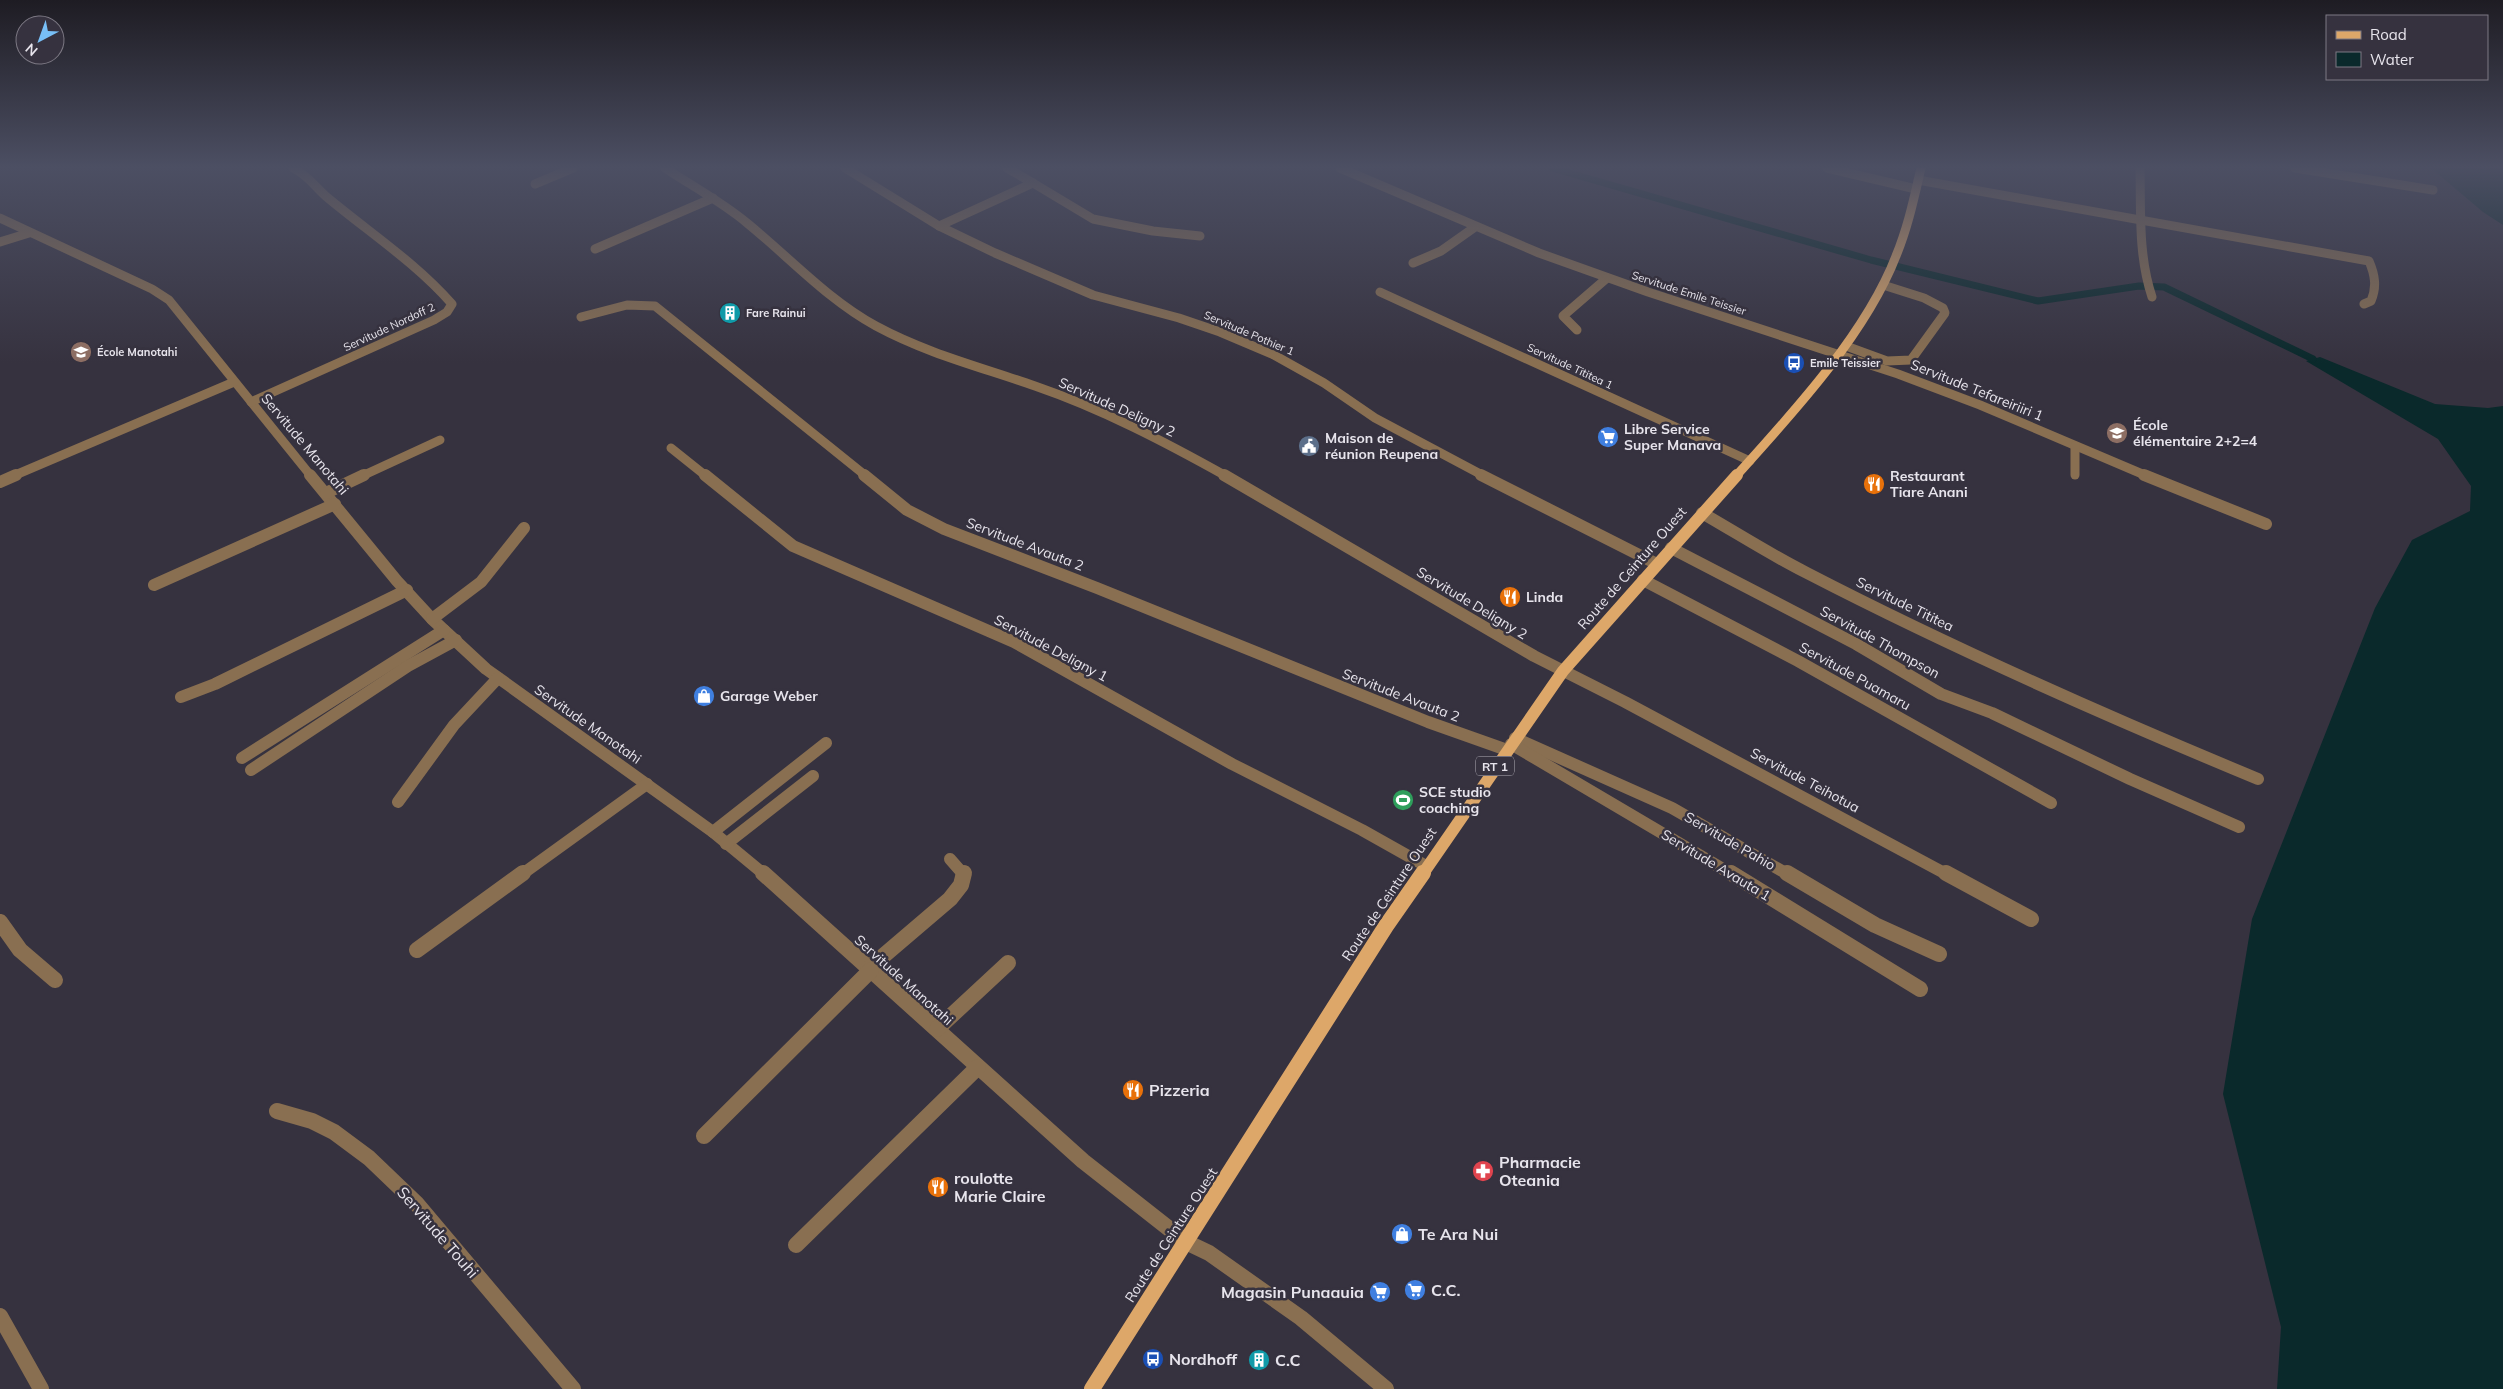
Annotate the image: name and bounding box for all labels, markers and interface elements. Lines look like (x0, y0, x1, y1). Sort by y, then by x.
north arrow (15, 15, 65, 65)
legend (2326, 15, 2488, 80)
text: Road (2370, 25, 2407, 44)
text: N (22, 40, 41, 60)
text: Water (2370, 50, 2414, 69)
street label: Servitude Emile Teissier (1630, 268, 1748, 318)
street label: Servitude Nordoff 2 (341, 300, 437, 354)
building icon: Fare Rainui (718, 301, 742, 325)
place label: Fare Rainui (746, 306, 806, 320)
street label: Servitude Pothier 1 (1202, 308, 1296, 358)
school or university icon: École Manotahi (69, 340, 93, 364)
street label: Servitude Tititea 1 (1525, 340, 1615, 392)
place label: École Manotahi (97, 345, 177, 359)
bus stop icon: Emile Teissier (1782, 351, 1806, 375)
street label: Servitude Tefareiriiri 1 (1908, 355, 2046, 425)
place label: Emile Teissier (1810, 356, 1881, 370)
street label: Servitude Deligny 2 (1056, 373, 1178, 441)
street label: Servitude Manotahi (257, 390, 353, 498)
place label: École élémentaire 2+2=4 (2133, 416, 2258, 450)
place label: Libre Service Super Manava (1624, 420, 1721, 454)
school or university icon: École élémentaire 2+2=4 (2105, 421, 2129, 445)
supermarket icon: Libre Service Super Manava (1596, 425, 1620, 449)
place label: Maison de réunion Reupena (1325, 429, 1438, 463)
public building icon: Maison de réunion Reupena (1297, 434, 1321, 458)
place label: Restaurant Tiare Anani (1890, 467, 1968, 501)
restaurant icon: Restaurant Tiare Anani (1862, 472, 1886, 496)
street label: Route de Ceinture Ouest (1574, 503, 1690, 633)
street label: Servitude Avauta 2 (964, 513, 1086, 575)
street label: Servitude Deligny 2 (1413, 563, 1531, 643)
street label: Servitude Tititea (1853, 573, 1957, 635)
restaurant icon: Linda (1498, 585, 1522, 609)
place label: Linda (1526, 588, 1563, 606)
street label: Servitude Thompson (1817, 602, 1943, 682)
street label: Servitude Deligny 1 (991, 610, 1111, 686)
street label: Servitude Puamaru (1796, 638, 1914, 714)
street label: Servitude Avauta 2 (1340, 664, 1462, 726)
street label: Servitude Manotahi (531, 680, 645, 768)
shop icon: Garage Weber (692, 684, 716, 708)
place label: Garage Weber (720, 687, 818, 705)
street label: Servitude Teihotua (1747, 744, 1863, 816)
road number: RT 1 (1476, 756, 1514, 776)
place label: SCE studio coaching (1419, 783, 1491, 817)
sports icon: SCE studio coaching (1391, 788, 1415, 812)
street label: Servitude Pahio (1681, 808, 1779, 874)
street label: Route de Ceinture Ouest (1338, 824, 1440, 964)
street label: Servitude Avauta 1 (1658, 825, 1774, 905)
street label: Servitude Manotahi (851, 931, 957, 1029)
restaurant icon: Pizzeria (1121, 1078, 1145, 1102)
place label: Pizzeria (1149, 1080, 1210, 1100)
place label: Pharmacie Oteania (1499, 1152, 1581, 1190)
pharmacy icon: Pharmacie Oteania (1471, 1159, 1495, 1183)
street label: Route de Ceinture Ouest (1121, 1164, 1221, 1306)
place label: roulotte Marie Claire (954, 1168, 1046, 1206)
restaurant icon: roulotte Marie Claire (926, 1175, 950, 1199)
street label: Servitude Touhi (393, 1182, 483, 1282)
shop icon: Te Ara Nui (1390, 1222, 1414, 1246)
place label: Te Ara Nui (1418, 1224, 1498, 1244)
supermarket icon: C.C. (1403, 1278, 1427, 1302)
supermarket icon: Magasin Punaauia (1368, 1280, 1392, 1304)
place label: C.C. (1431, 1280, 1461, 1300)
place label: Magasin Punaauia (1221, 1282, 1364, 1302)
bus stop icon: Nordhoff (1141, 1347, 1165, 1371)
building icon: C.C (1247, 1348, 1271, 1372)
place label: Nordhoff (1169, 1349, 1238, 1369)
place label: C.C (1275, 1350, 1300, 1370)

